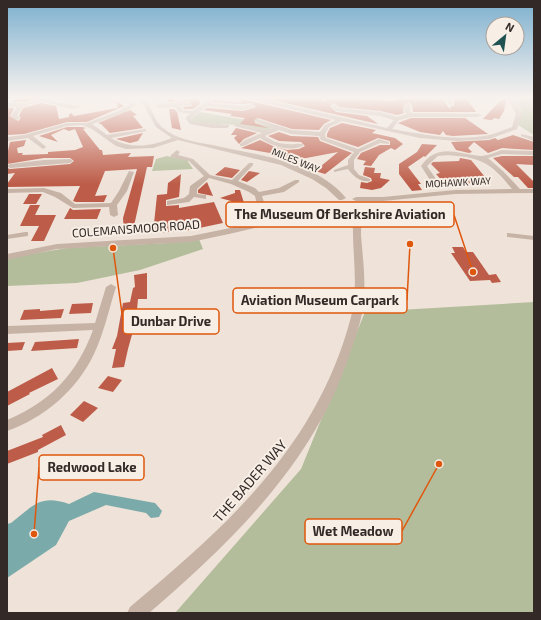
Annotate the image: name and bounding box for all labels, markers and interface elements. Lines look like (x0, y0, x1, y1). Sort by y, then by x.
north arrow (485, 16, 525, 56)
text: N (503, 19, 517, 34)
street label: MILES WAY (270, 145, 322, 175)
street label: MOHAWK WAY (425, 174, 492, 190)
callout: The Museum Of Berkshire Aviation (226, 202, 454, 227)
text: The Museum Of Berkshire Aviation (234, 206, 446, 222)
street label: COLEMANSMOOR ROAD (71, 217, 200, 239)
callout: Aviation Museum Carpark (233, 288, 407, 313)
text: Aviation Museum Carpark (241, 292, 400, 308)
callout: Dunbar Drive (123, 309, 219, 334)
text: Dunbar Drive (131, 313, 211, 329)
street label: THE BADER WAY (209, 436, 290, 525)
callout: Redwood Lake (39, 455, 144, 480)
text: Redwood Lake (47, 459, 137, 475)
callout: Wet Meadow (305, 519, 402, 544)
text: Wet Meadow (313, 523, 394, 539)

